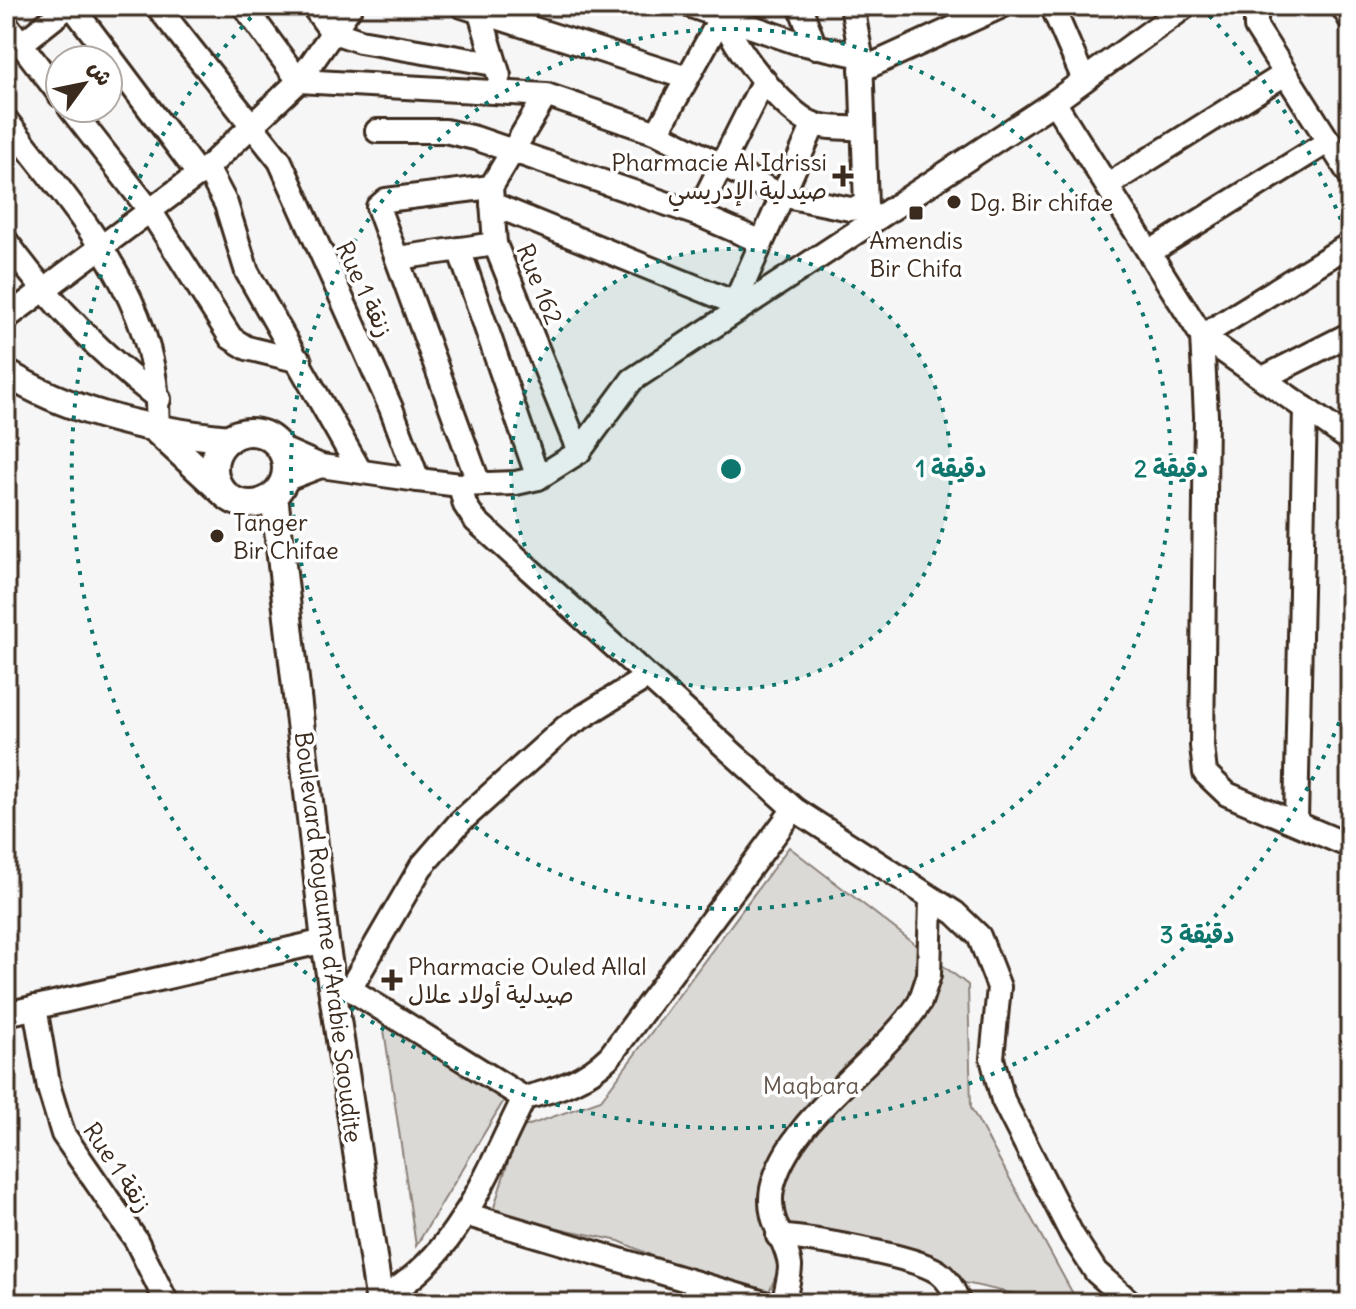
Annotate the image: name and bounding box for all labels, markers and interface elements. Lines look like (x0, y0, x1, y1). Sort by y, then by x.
north arrow (44, 44, 124, 124)
text: ش (82, 55, 119, 91)
place label: Pharmacie Al Idrissi صيدلية الإدريسي (611, 147, 827, 212)
marker: Pharmacie Al Idrissi صيدلية الإدريسي (834, 167, 852, 185)
place label: Dg. Bir chifae (970, 187, 1113, 217)
marker: Dg. Bir chifae (945, 193, 963, 211)
marker: Amendis Bir Chifa (907, 204, 925, 222)
place label: Amendis Bir Chifa (869, 225, 963, 283)
street label: Rue 1 زنقة (330, 236, 400, 342)
street label: Rue 162 (510, 239, 570, 329)
text: 1 دقيقة (916, 453, 986, 483)
text: 2 دقيقة (1134, 453, 1208, 483)
centre of rings (717, 455, 745, 483)
place label: Tanger Bir Chifae (233, 507, 339, 565)
marker: Tanger Bir Chifae (208, 527, 226, 545)
street label: Boulevard Royaume d'Arabie Saoudite (289, 730, 369, 1144)
text: 3 دقيقة (1160, 919, 1234, 949)
place label: Pharmacie Ouled Allal صيدلية أولاد علال (408, 951, 647, 1009)
marker: Pharmacie Ouled Allal صيدلية أولاد علال (383, 971, 401, 989)
park label: Maqbara (763, 1070, 859, 1100)
street label: Rue 1 زنقة (77, 1116, 159, 1218)

